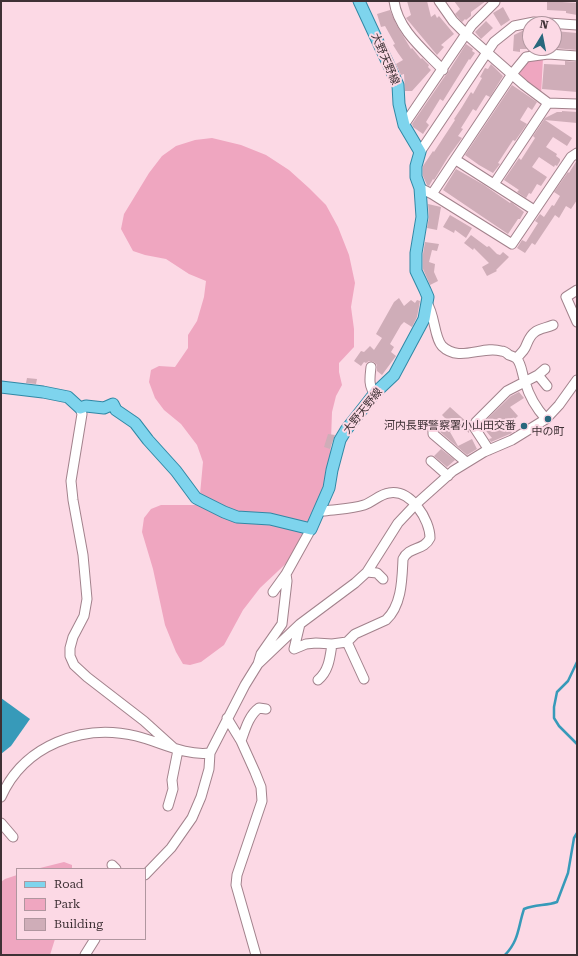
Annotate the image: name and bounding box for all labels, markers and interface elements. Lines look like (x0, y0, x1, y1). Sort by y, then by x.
north arrow (522, 16, 562, 56)
text: N (539, 18, 549, 32)
street label: 大野天野線 (368, 31, 402, 87)
street label: 大野天野線 (341, 385, 385, 437)
marker: 中の町 (543, 414, 553, 424)
place label: 河内長野警察署小山田交番 (384, 419, 516, 433)
marker: 河内長野警察署小山田交番 (519, 421, 529, 431)
place label: 中の町 (532, 425, 564, 439)
legend (16, 868, 146, 940)
text: Road (54, 877, 83, 891)
text: Park (54, 897, 80, 911)
text: Building (54, 917, 103, 931)

